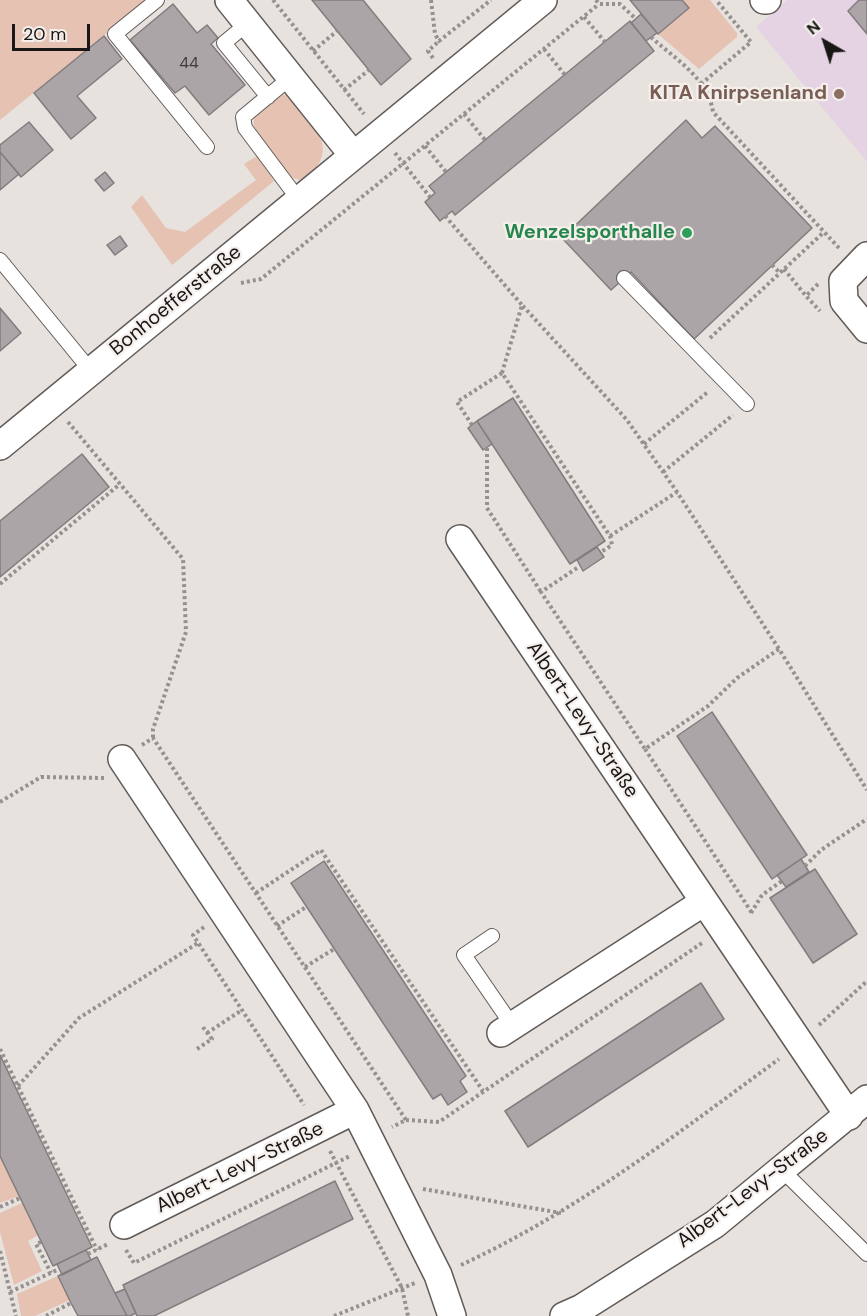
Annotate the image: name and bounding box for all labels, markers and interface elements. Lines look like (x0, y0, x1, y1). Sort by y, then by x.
scale bar (15, 12, 93, 50)
north arrow (795, 12, 855, 72)
text: N (802, 16, 824, 39)
text: 20 m (23, 22, 66, 46)
house number: 44 (179, 54, 199, 74)
place label: KITA Knirpsenland (649, 82, 827, 106)
marker: KITA Knirpsenland (832, 87, 846, 101)
place label: Wenzelsporthalle (505, 221, 675, 245)
marker: Wenzelsporthalle (680, 226, 694, 240)
street label: Bonhoefferstraße (105, 241, 247, 361)
street label: Albert-Levy-Straße (521, 637, 643, 803)
street label: Albert-Levy-Straße (152, 1117, 328, 1219)
street label: Albert-Levy-Straße (673, 1124, 833, 1254)

